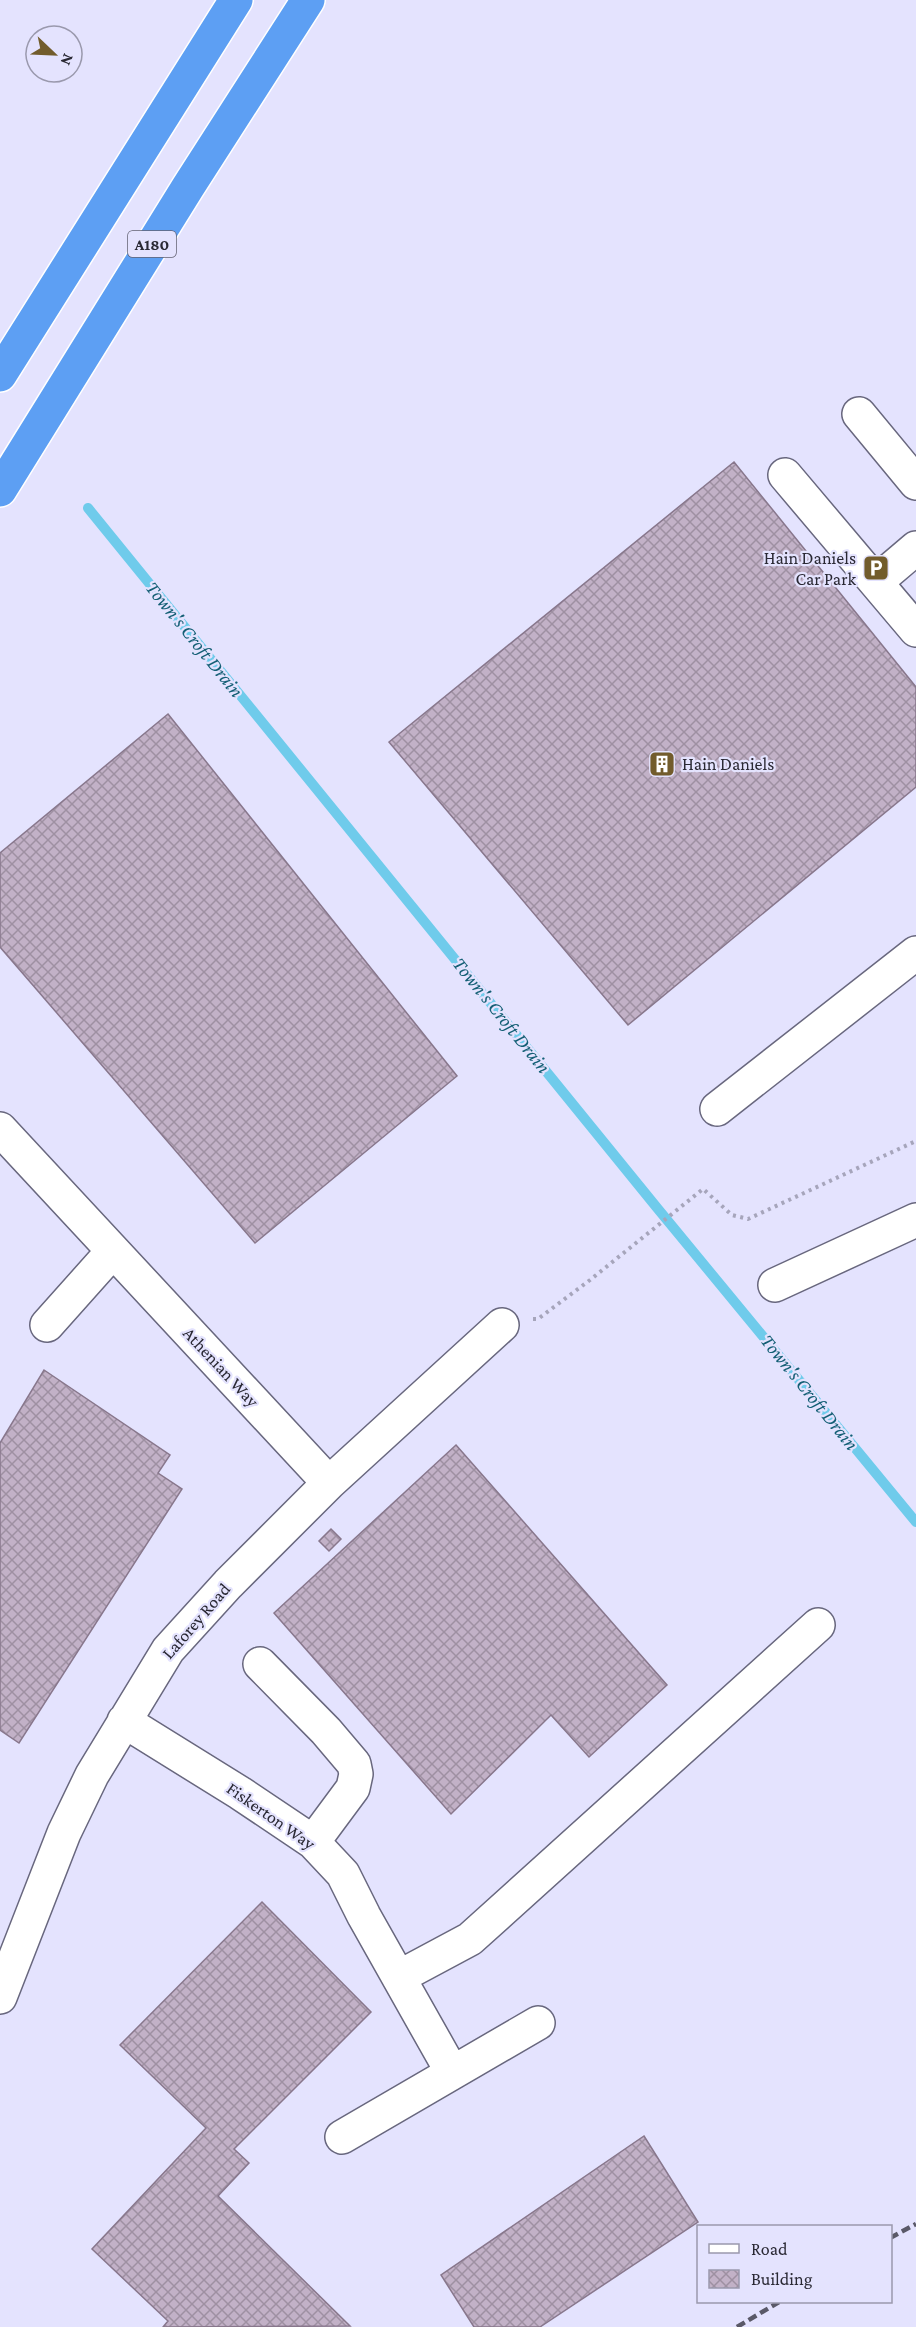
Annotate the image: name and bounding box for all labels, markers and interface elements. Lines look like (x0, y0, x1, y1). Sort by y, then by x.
north arrow (24, 24, 84, 84)
text: N (57, 51, 77, 68)
road number: A180 (128, 231, 176, 257)
place label: Hain Daniels Car Park (764, 548, 856, 589)
parking icon: Hain Daniels Car Park (861, 553, 891, 583)
water label: Town's Croft Drain (141, 577, 248, 702)
building icon: Hain Daniels (647, 749, 677, 779)
place label: Hain Daniels (682, 754, 774, 774)
water label: Town's Croft Drain (448, 953, 555, 1078)
street label: Athenian Way (179, 1323, 263, 1411)
water label: Town's Croft Drain (756, 1330, 863, 1455)
street label: Laforey Road (158, 1579, 235, 1663)
street label: Fiskerton Way (223, 1778, 320, 1854)
legend (697, 2225, 892, 2303)
text: Road (751, 2239, 788, 2259)
text: Building (751, 2269, 813, 2289)

